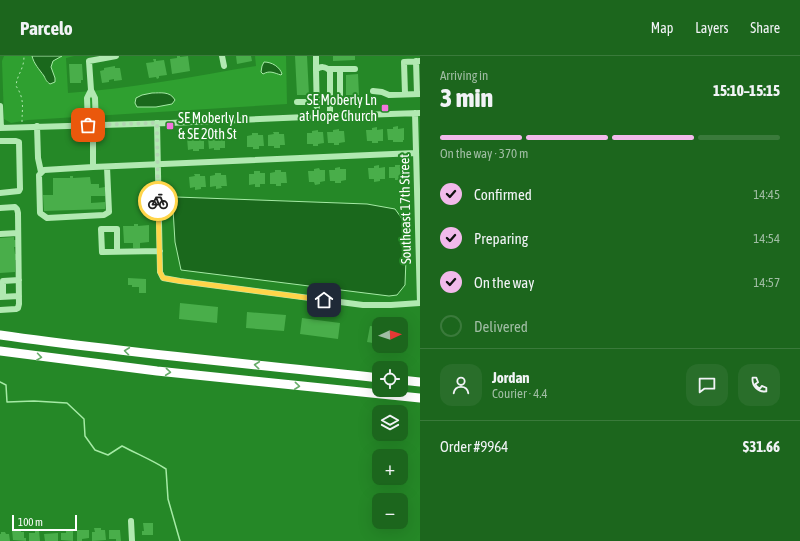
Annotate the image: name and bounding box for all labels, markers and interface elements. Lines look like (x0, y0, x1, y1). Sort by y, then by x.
text: Parcelo (20, 17, 73, 39)
text: Map (651, 20, 673, 36)
text: Layers (695, 20, 728, 36)
text: Share (750, 20, 780, 36)
text: Arriving in (440, 68, 488, 83)
text: 15:10–15:15 (713, 82, 780, 99)
text: 3 min (440, 83, 493, 113)
place label: SE Moberly Ln at Hope Church (299, 92, 377, 124)
marker: SE Moberly Ln at Hope Church (380, 103, 390, 113)
pin (71, 108, 105, 142)
place label: SE Moberly Ln & SE 20th St (178, 110, 248, 142)
icon: bag (77, 114, 99, 136)
marker: SE Moberly Ln & SE 20th St (165, 121, 175, 131)
text: On the way · 370 m (440, 146, 528, 161)
street label: Southeast 17th Street (396, 154, 414, 264)
courier (138, 181, 178, 221)
icon: check (440, 183, 462, 205)
text: Confirmed (474, 186, 532, 203)
text: 14:45 (753, 187, 780, 202)
icon: bike (147, 190, 169, 212)
icon: check (440, 227, 462, 249)
text: Preparing (474, 230, 528, 247)
text: 14:54 (753, 231, 780, 246)
icon: check (440, 271, 462, 293)
text: On the way (474, 274, 535, 291)
text: 14:57 (753, 275, 780, 290)
pin (307, 283, 341, 317)
icon: home (313, 289, 335, 311)
north arrow (372, 317, 408, 353)
map controls (372, 317, 408, 529)
text: Delivered (474, 318, 528, 335)
one-way arrow (124, 347, 130, 356)
one-way arrow (36, 352, 42, 361)
one-way arrow (254, 361, 260, 370)
button: locate (372, 361, 408, 397)
button: person (440, 364, 482, 406)
button: chat (686, 364, 728, 406)
button: phone (738, 364, 780, 406)
one-way arrow (165, 368, 171, 377)
text: Jordan (492, 369, 530, 386)
one-way arrow (294, 381, 300, 390)
text: Courier · 4.4 (492, 386, 548, 401)
button: layers (372, 405, 408, 441)
text: Order #9964 (440, 438, 508, 455)
text: $31.66 (743, 438, 780, 455)
button: + (372, 449, 408, 485)
button: − (372, 493, 408, 529)
scale bar (12, 513, 77, 532)
text: 100 m (18, 516, 43, 528)

